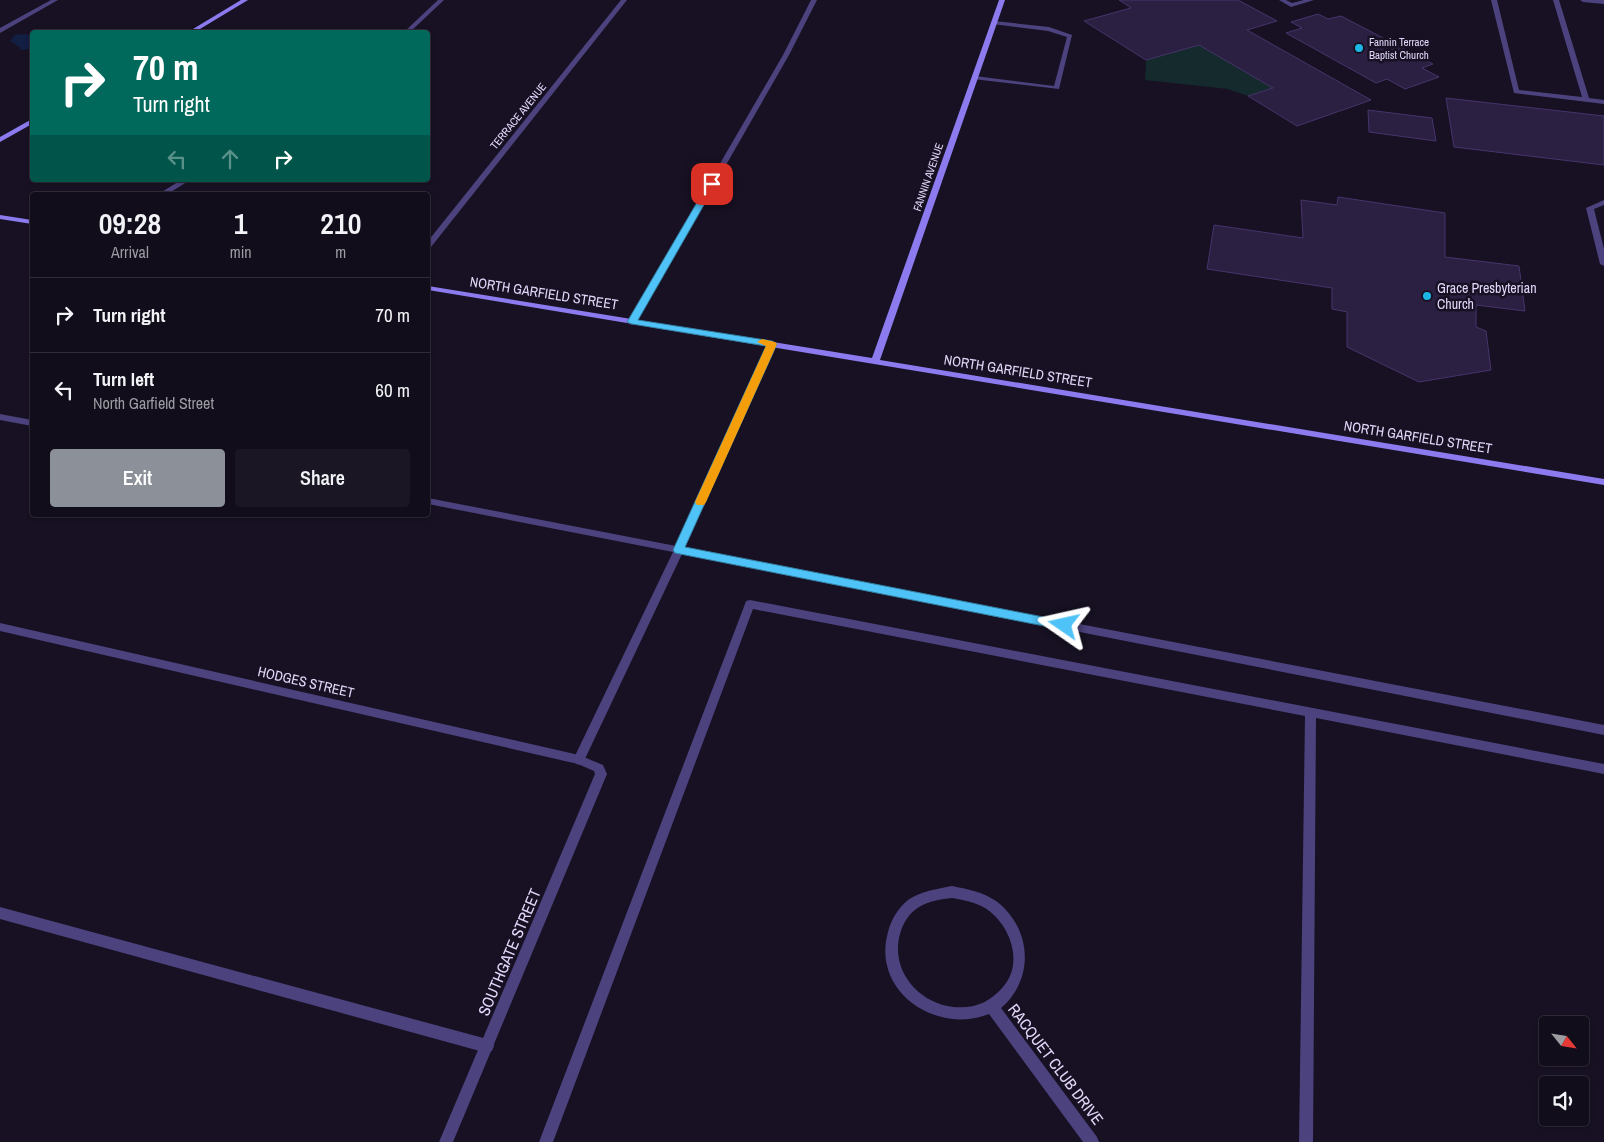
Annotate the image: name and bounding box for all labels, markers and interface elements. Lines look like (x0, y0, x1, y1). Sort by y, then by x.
place label: Fannin Terrace Baptist Church (1369, 35, 1429, 62)
marker: Fannin Terrace Baptist Church (1353, 42, 1365, 54)
text: 70 m (133, 44, 198, 91)
icon: right (50, 50, 115, 115)
street label: TERRACE AVENUE (487, 80, 549, 152)
text: Turn right (133, 89, 210, 119)
street label: FANNIN AVENUE (910, 141, 946, 213)
icon: left (163, 145, 191, 173)
icon: ahead (216, 145, 244, 173)
icon: right (269, 145, 297, 173)
pin (691, 163, 733, 205)
icon: arrive (698, 170, 726, 198)
text: 09:28 (99, 203, 161, 243)
text: 1 (234, 203, 248, 243)
text: 210 (320, 203, 361, 243)
text: Arrival (111, 241, 149, 263)
text: min (230, 241, 252, 263)
text: m (335, 241, 346, 263)
street label: NORTH GARFIELD STREET (469, 272, 619, 314)
place label: Grace Presbyterian Church (1437, 279, 1537, 313)
marker: Grace Presbyterian Church (1421, 290, 1433, 302)
icon: right (50, 301, 78, 329)
text: Turn right (93, 302, 165, 328)
text: 70 m (375, 302, 410, 328)
street label: NORTH GARFIELD STREET (943, 350, 1093, 392)
text: Turn left (93, 366, 154, 392)
icon: left (50, 376, 78, 404)
text: 60 m (375, 377, 410, 403)
text: North Garfield Street (93, 392, 214, 414)
street label: NORTH GARFIELD STREET (1343, 416, 1493, 458)
button: Exit (50, 449, 225, 507)
button: Share (235, 449, 410, 507)
position arrow (1037, 598, 1089, 650)
street label: HODGES STREET (256, 662, 356, 702)
street label: SOUTHGATE STREET (472, 885, 546, 1019)
street label: RACQUET CLUB DRIVE (1003, 999, 1109, 1129)
north arrow (1539, 1016, 1589, 1066)
map controls (1539, 1016, 1589, 1126)
button: sound (1539, 1076, 1589, 1126)

